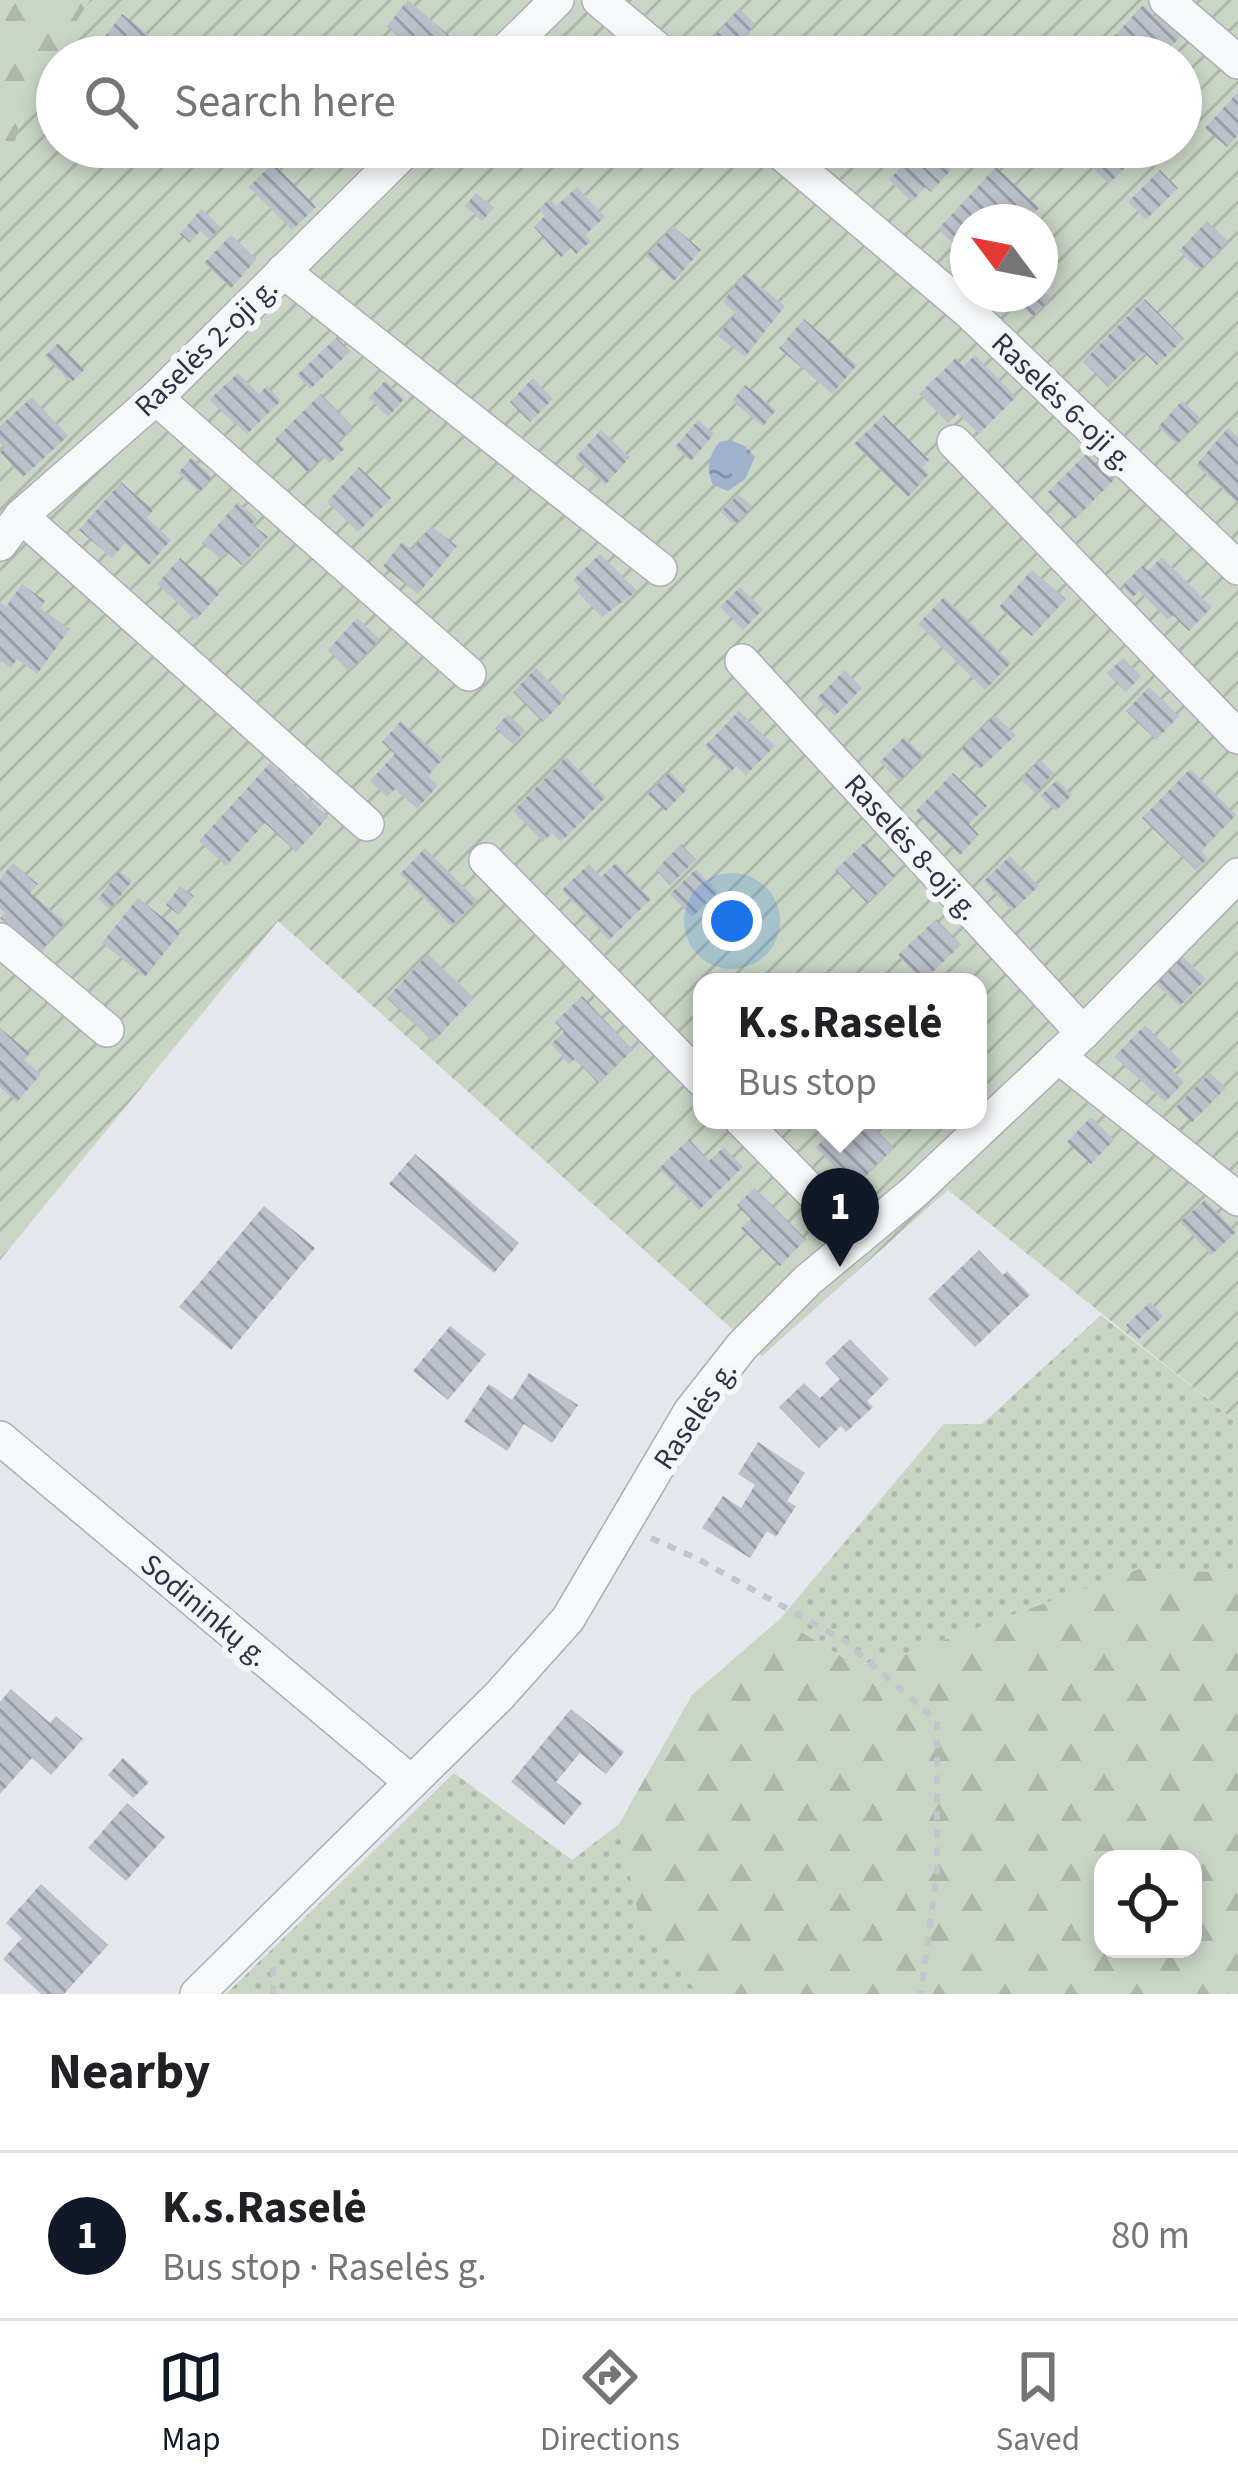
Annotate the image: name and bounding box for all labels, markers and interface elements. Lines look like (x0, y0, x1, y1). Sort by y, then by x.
search box (36, 36, 1202, 168)
icon: search (78, 69, 144, 135)
text: Search here (174, 70, 396, 134)
north arrow (950, 204, 1058, 312)
street label: Raselės 2-oji g. (125, 268, 288, 427)
street label: Raselės 6-oji g. (981, 323, 1144, 482)
street label: Raselės 8-oji g. (834, 764, 989, 930)
your location (702, 891, 762, 951)
popup (693, 973, 987, 1129)
text: K.s.Raselė (738, 991, 942, 1055)
text: Bus stop (738, 1055, 877, 1111)
pin: 1 (801, 1168, 879, 1267)
street label: Raselės g. (643, 1352, 748, 1478)
street label: Sodininkų g. (131, 1544, 278, 1677)
map controls (1094, 1850, 1202, 1958)
button: locate (1094, 1850, 1202, 1958)
text: Nearby (48, 2036, 210, 2108)
text: K.s.Raselė (162, 2176, 367, 2240)
text: 1 (77, 2208, 97, 2264)
text: 80 m (1111, 2208, 1190, 2264)
text: Bus stop · Raselės g. (162, 2240, 487, 2296)
tab: Map (158, 2344, 224, 2463)
tab: Directions (540, 2344, 680, 2463)
tab: Saved (996, 2344, 1080, 2463)

